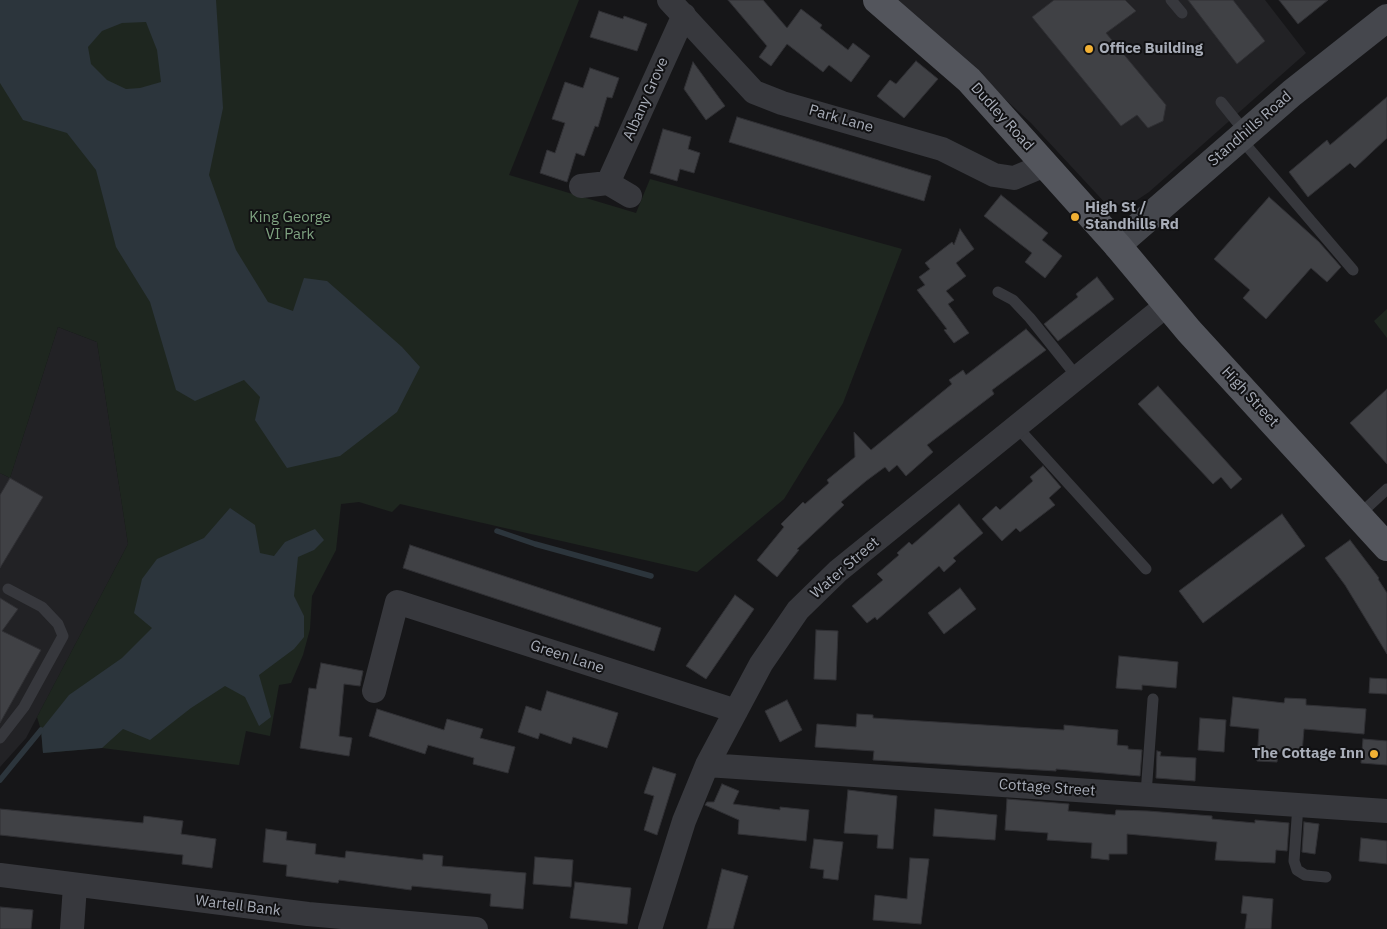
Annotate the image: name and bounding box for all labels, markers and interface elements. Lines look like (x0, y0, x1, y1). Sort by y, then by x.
place label: Office Building (1099, 40, 1203, 58)
marker: Office Building (1083, 43, 1095, 55)
street label: Albany Grove (620, 54, 672, 144)
street label: Dudley Road (967, 79, 1037, 155)
street label: Standhills Road (1205, 88, 1295, 170)
street label: Park Lane (807, 101, 875, 137)
place label: High St / Standhills Rd (1085, 199, 1179, 234)
park label: King George VI Park (249, 209, 331, 244)
marker: High St / Standhills Rd (1069, 211, 1081, 223)
street label: High Street (1218, 363, 1282, 431)
street label: Water Street (807, 533, 883, 603)
street label: Green Lane (528, 637, 606, 677)
place label: The Cottage Inn (1252, 745, 1364, 763)
marker: The Cottage Inn (1368, 748, 1380, 760)
street label: Cottage Street (998, 776, 1096, 800)
street label: Wartell Bank (194, 892, 282, 920)

